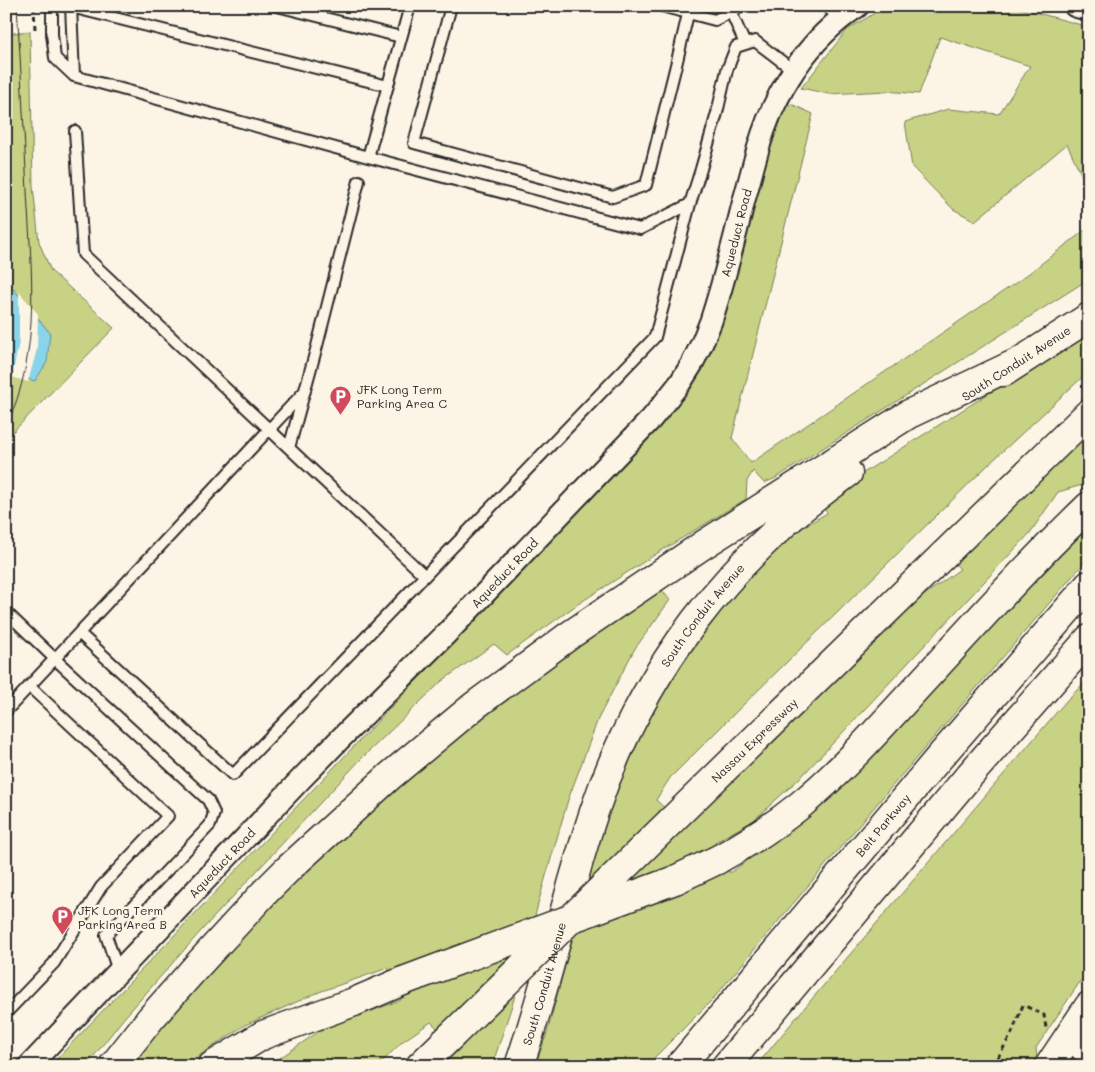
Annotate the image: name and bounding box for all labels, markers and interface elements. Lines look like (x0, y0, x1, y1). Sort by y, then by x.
street label: Aqueduct Road (717, 186, 755, 279)
street label: South Conduit Avenue (958, 322, 1074, 404)
place label: JFK Long Term Parking Area C (357, 381, 447, 411)
parking icon: JFK Long Term Parking Area C (329, 384, 353, 415)
street label: Aqueduct Road (467, 534, 542, 611)
street label: South Conduit Avenue (657, 560, 748, 670)
street label: Nassau Expressway (707, 694, 801, 786)
street label: Belt Parkway (852, 790, 914, 860)
street label: Aqueduct Road (185, 824, 259, 901)
place label: JFK Long Term Parking Area B (78, 902, 167, 932)
parking icon: JFK Long Term Parking Area B (50, 905, 74, 936)
street label: South Conduit Avenue (518, 920, 569, 1047)

